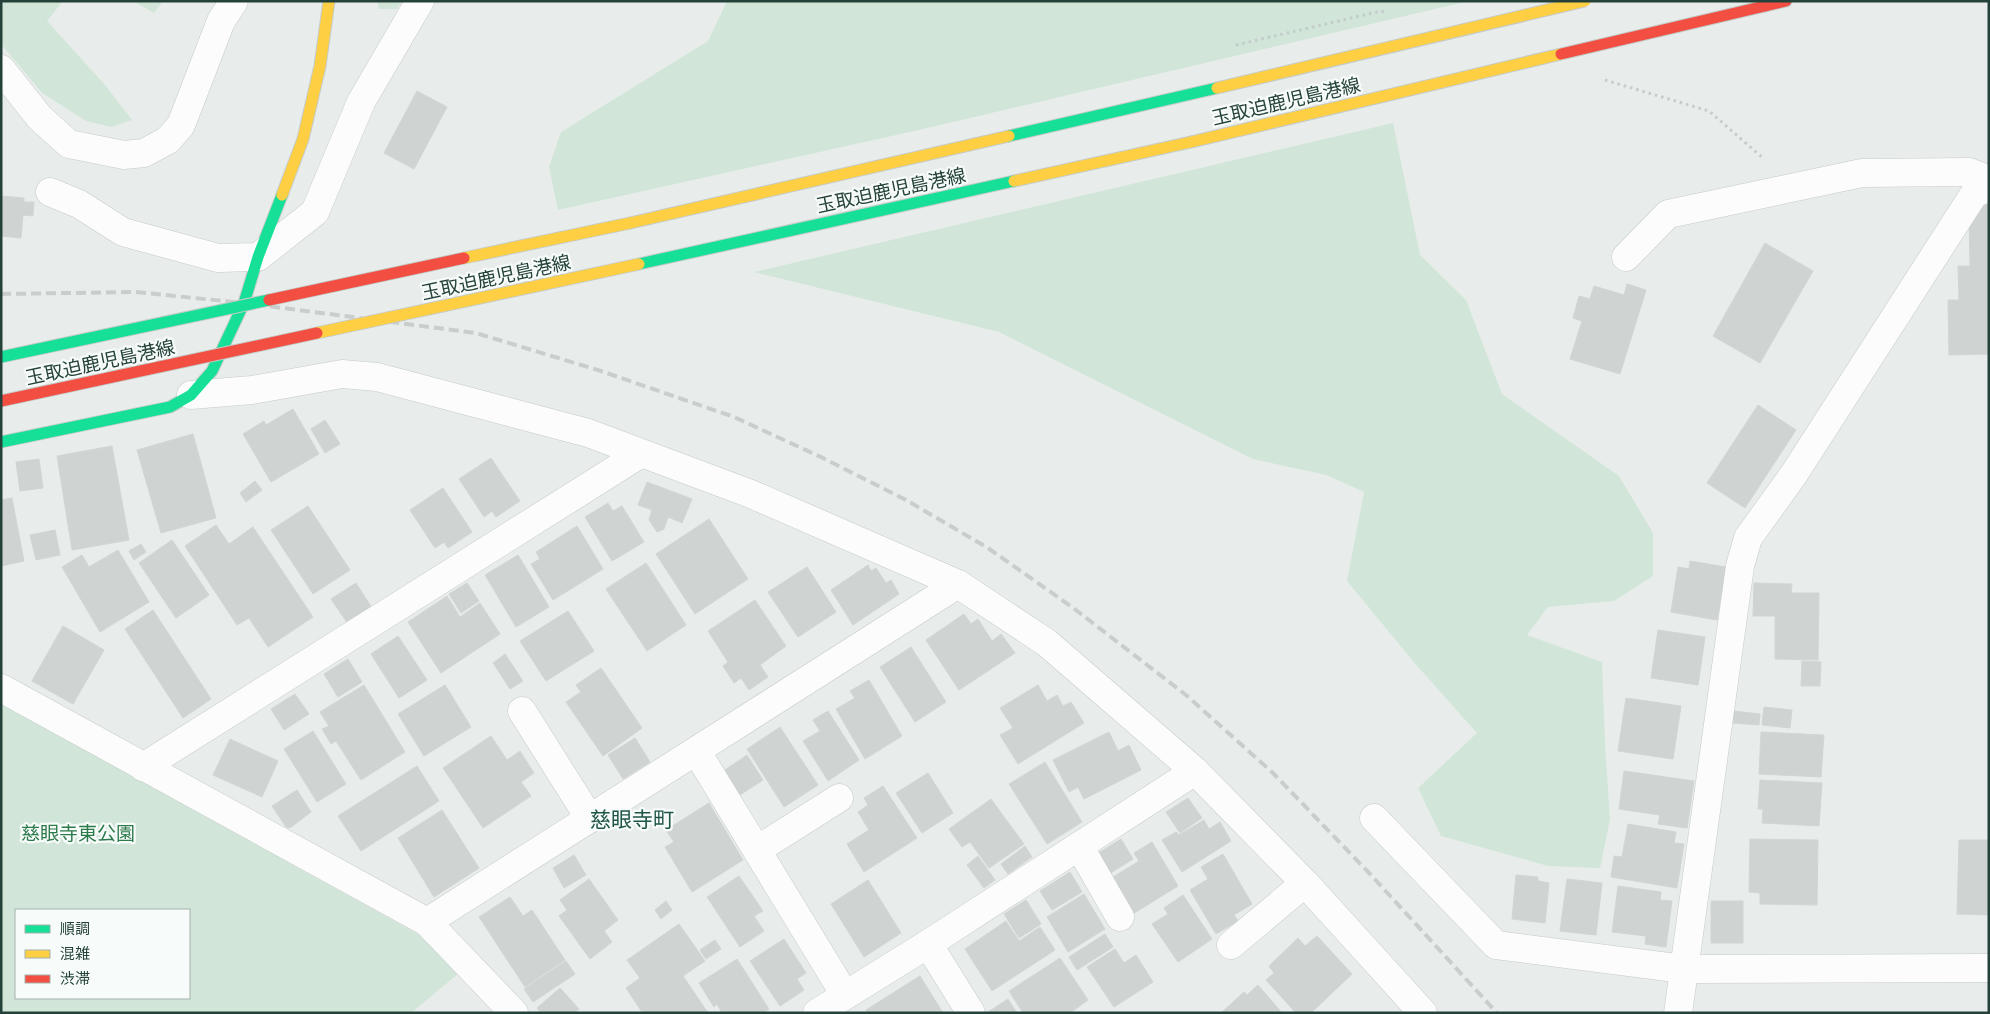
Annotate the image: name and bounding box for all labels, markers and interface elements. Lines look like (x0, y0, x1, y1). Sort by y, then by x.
street label: 玉取迫鹿児島港線 (1209, 73, 1363, 131)
street label: 玉取迫鹿児島港線 (814, 163, 968, 219)
street label: 玉取迫鹿児島港線 (419, 250, 573, 306)
street label: 玉取迫鹿児島港線 (23, 335, 177, 391)
district label: 慈眼寺町 (590, 807, 674, 833)
park label: 慈眼寺東公園 (21, 822, 135, 846)
legend (15, 909, 190, 999)
text: 順調 (60, 920, 90, 938)
text: 混雑 (60, 945, 90, 963)
text: 渋滞 (60, 970, 90, 988)

